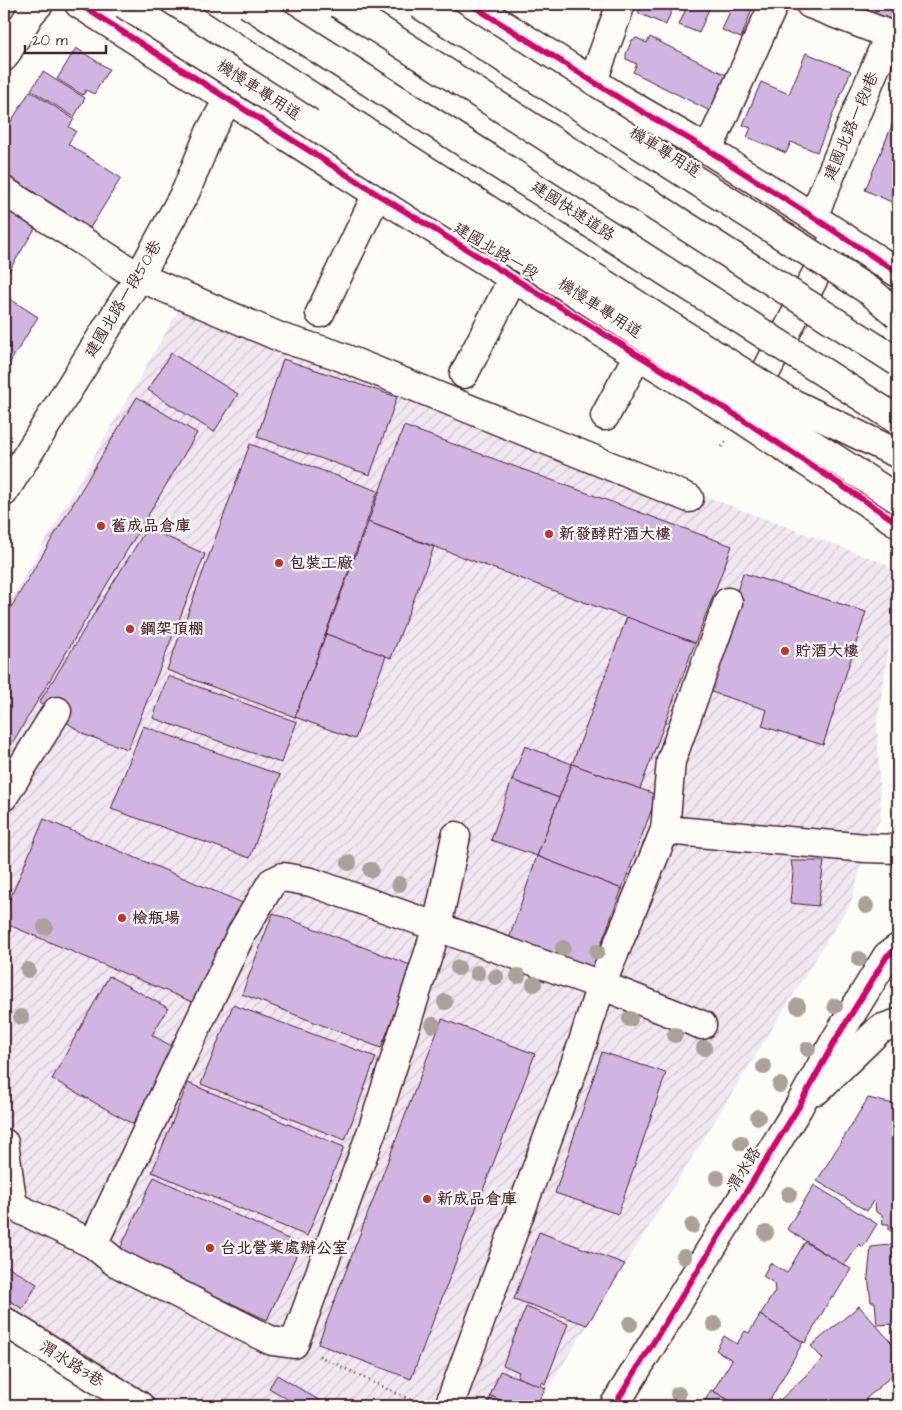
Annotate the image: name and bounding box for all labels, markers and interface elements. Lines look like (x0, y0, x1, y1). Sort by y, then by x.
scale bar (25, 22, 106, 54)
text: 20 m (32, 30, 68, 51)
street label: 機慢車專用道 (213, 55, 305, 125)
street label: 建國北路一段11巷 (818, 68, 884, 184)
street label: 機車專用道 (625, 121, 705, 183)
street label: 建國快速道路 (527, 176, 619, 246)
street label: 建國北路一段 (449, 217, 543, 285)
street label: 建國北路一段50巷 (79, 236, 167, 362)
street label: 機慢車專用道 (554, 273, 646, 343)
place label: 舊成品倉庫 (111, 515, 191, 537)
marker: 舊成品倉庫 (95, 520, 107, 532)
place label: 新發酵貯酒大樓 (559, 523, 671, 545)
marker: 新發酵貯酒大樓 (543, 528, 555, 540)
place label: 包裝工廠 (289, 552, 353, 574)
marker: 包裝工廠 (273, 557, 285, 569)
place label: 鋼架頂棚 (140, 618, 204, 640)
marker: 鋼架頂棚 (124, 623, 136, 635)
place label: 貯酒大樓 (795, 640, 859, 662)
marker: 貯酒大樓 (779, 645, 791, 657)
place label: 檢瓶場 (132, 907, 180, 929)
marker: 檢瓶場 (116, 912, 128, 924)
street label: 渭水路 (722, 1143, 766, 1195)
place label: 新成品倉庫 (437, 1188, 517, 1210)
marker: 新成品倉庫 (421, 1193, 433, 1205)
place label: 台北營業處辦公室 (220, 1237, 348, 1259)
marker: 台北營業處辦公室 (204, 1242, 216, 1254)
street label: 渭水路3巷 (36, 1336, 108, 1392)

